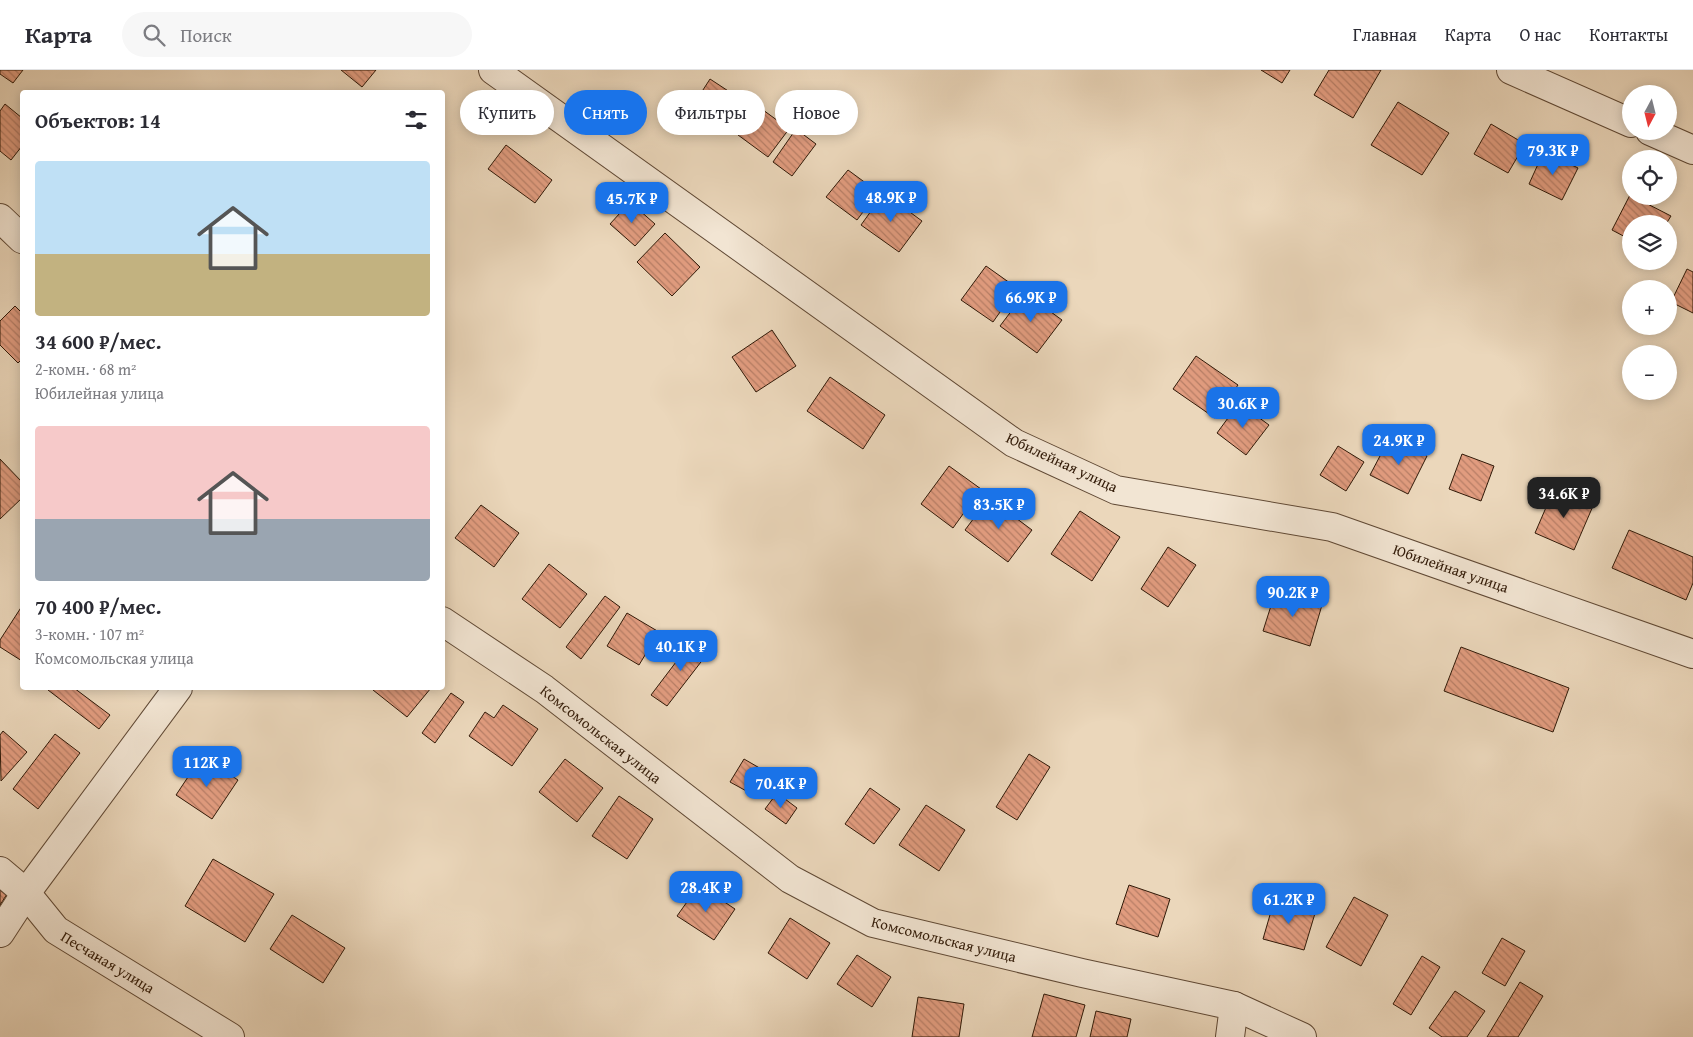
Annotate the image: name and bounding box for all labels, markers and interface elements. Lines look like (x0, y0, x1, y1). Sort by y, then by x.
search box (122, 12, 472, 57)
text: Карта (25, 17, 92, 52)
icon: search (140, 21, 168, 49)
text: Поиск (180, 21, 232, 49)
text: Главная (1353, 21, 1417, 48)
text: Карта (1445, 21, 1491, 48)
text: О нас (1519, 21, 1561, 48)
text: Контакты (1589, 21, 1668, 48)
north arrow (1622, 85, 1678, 140)
map controls (1622, 85, 1677, 400)
chip: Купить (460, 90, 554, 135)
chip: Снять (564, 90, 647, 135)
chip: Фильтры (657, 90, 765, 135)
chip: Новое (775, 90, 858, 135)
text: Объектов: 14 (35, 105, 161, 136)
icon: filters (402, 106, 430, 134)
pin: 79.3K ₽ (1507, 134, 1599, 176)
text: 79.3K ₽ (1527, 138, 1579, 162)
button: locate (1622, 150, 1677, 205)
pin: 48.9K ₽ (845, 180, 937, 223)
pin: 45.7K ₽ (586, 182, 678, 224)
text: 48.9K ₽ (865, 185, 917, 209)
text: 45.7K ₽ (606, 186, 658, 210)
icon: home (188, 193, 278, 283)
button: layers (1622, 215, 1677, 270)
pin: 66.9K ₽ (985, 280, 1077, 323)
button: + (1622, 280, 1677, 335)
text: 66.9K ₽ (1005, 285, 1057, 309)
text: 34 600 ₽/мес. (35, 326, 161, 357)
button: − (1622, 345, 1677, 400)
text: 2-комн. · 68 m² (35, 357, 136, 381)
text: Юбилейная улица (35, 381, 164, 405)
pin: 30.6K ₽ (1197, 386, 1289, 429)
text: 30.6K ₽ (1217, 391, 1269, 415)
pin: 24.9K ₽ (1353, 424, 1445, 466)
street label: Юбилейная улица (1003, 427, 1122, 497)
text: 24.9K ₽ (1373, 428, 1425, 452)
icon: home (188, 458, 278, 548)
pin: 34.6K ₽ (1518, 476, 1610, 519)
text: 34.6K ₽ (1538, 481, 1590, 505)
pin: 83.5K ₽ (953, 488, 1045, 530)
text: 83.5K ₽ (973, 492, 1025, 516)
street label: Юбилейная улица (1390, 538, 1512, 598)
pin: 90.2K ₽ (1247, 576, 1339, 618)
text: 90.2K ₽ (1267, 580, 1319, 604)
text: 70 400 ₽/мес. (35, 591, 161, 622)
text: 3-комн. · 107 m² (35, 622, 144, 646)
pin: 40.1K ₽ (635, 630, 727, 672)
text: 40.1K ₽ (655, 634, 707, 658)
text: Комсомольская улица (35, 646, 194, 670)
street label: Комсомольская улица (536, 680, 667, 789)
pin: 112K ₽ (166, 746, 248, 788)
text: 112K ₽ (184, 750, 230, 774)
pin: 70.4K ₽ (735, 766, 827, 809)
text: 70.4K ₽ (755, 771, 807, 795)
pin: 28.4K ₽ (660, 870, 752, 913)
text: 28.4K ₽ (680, 875, 732, 899)
pin: 61.2K ₽ (1243, 882, 1335, 925)
text: 61.2K ₽ (1263, 887, 1315, 911)
street label: Комсомольская улица (869, 911, 1019, 967)
street label: Песчаная улица (57, 926, 159, 999)

